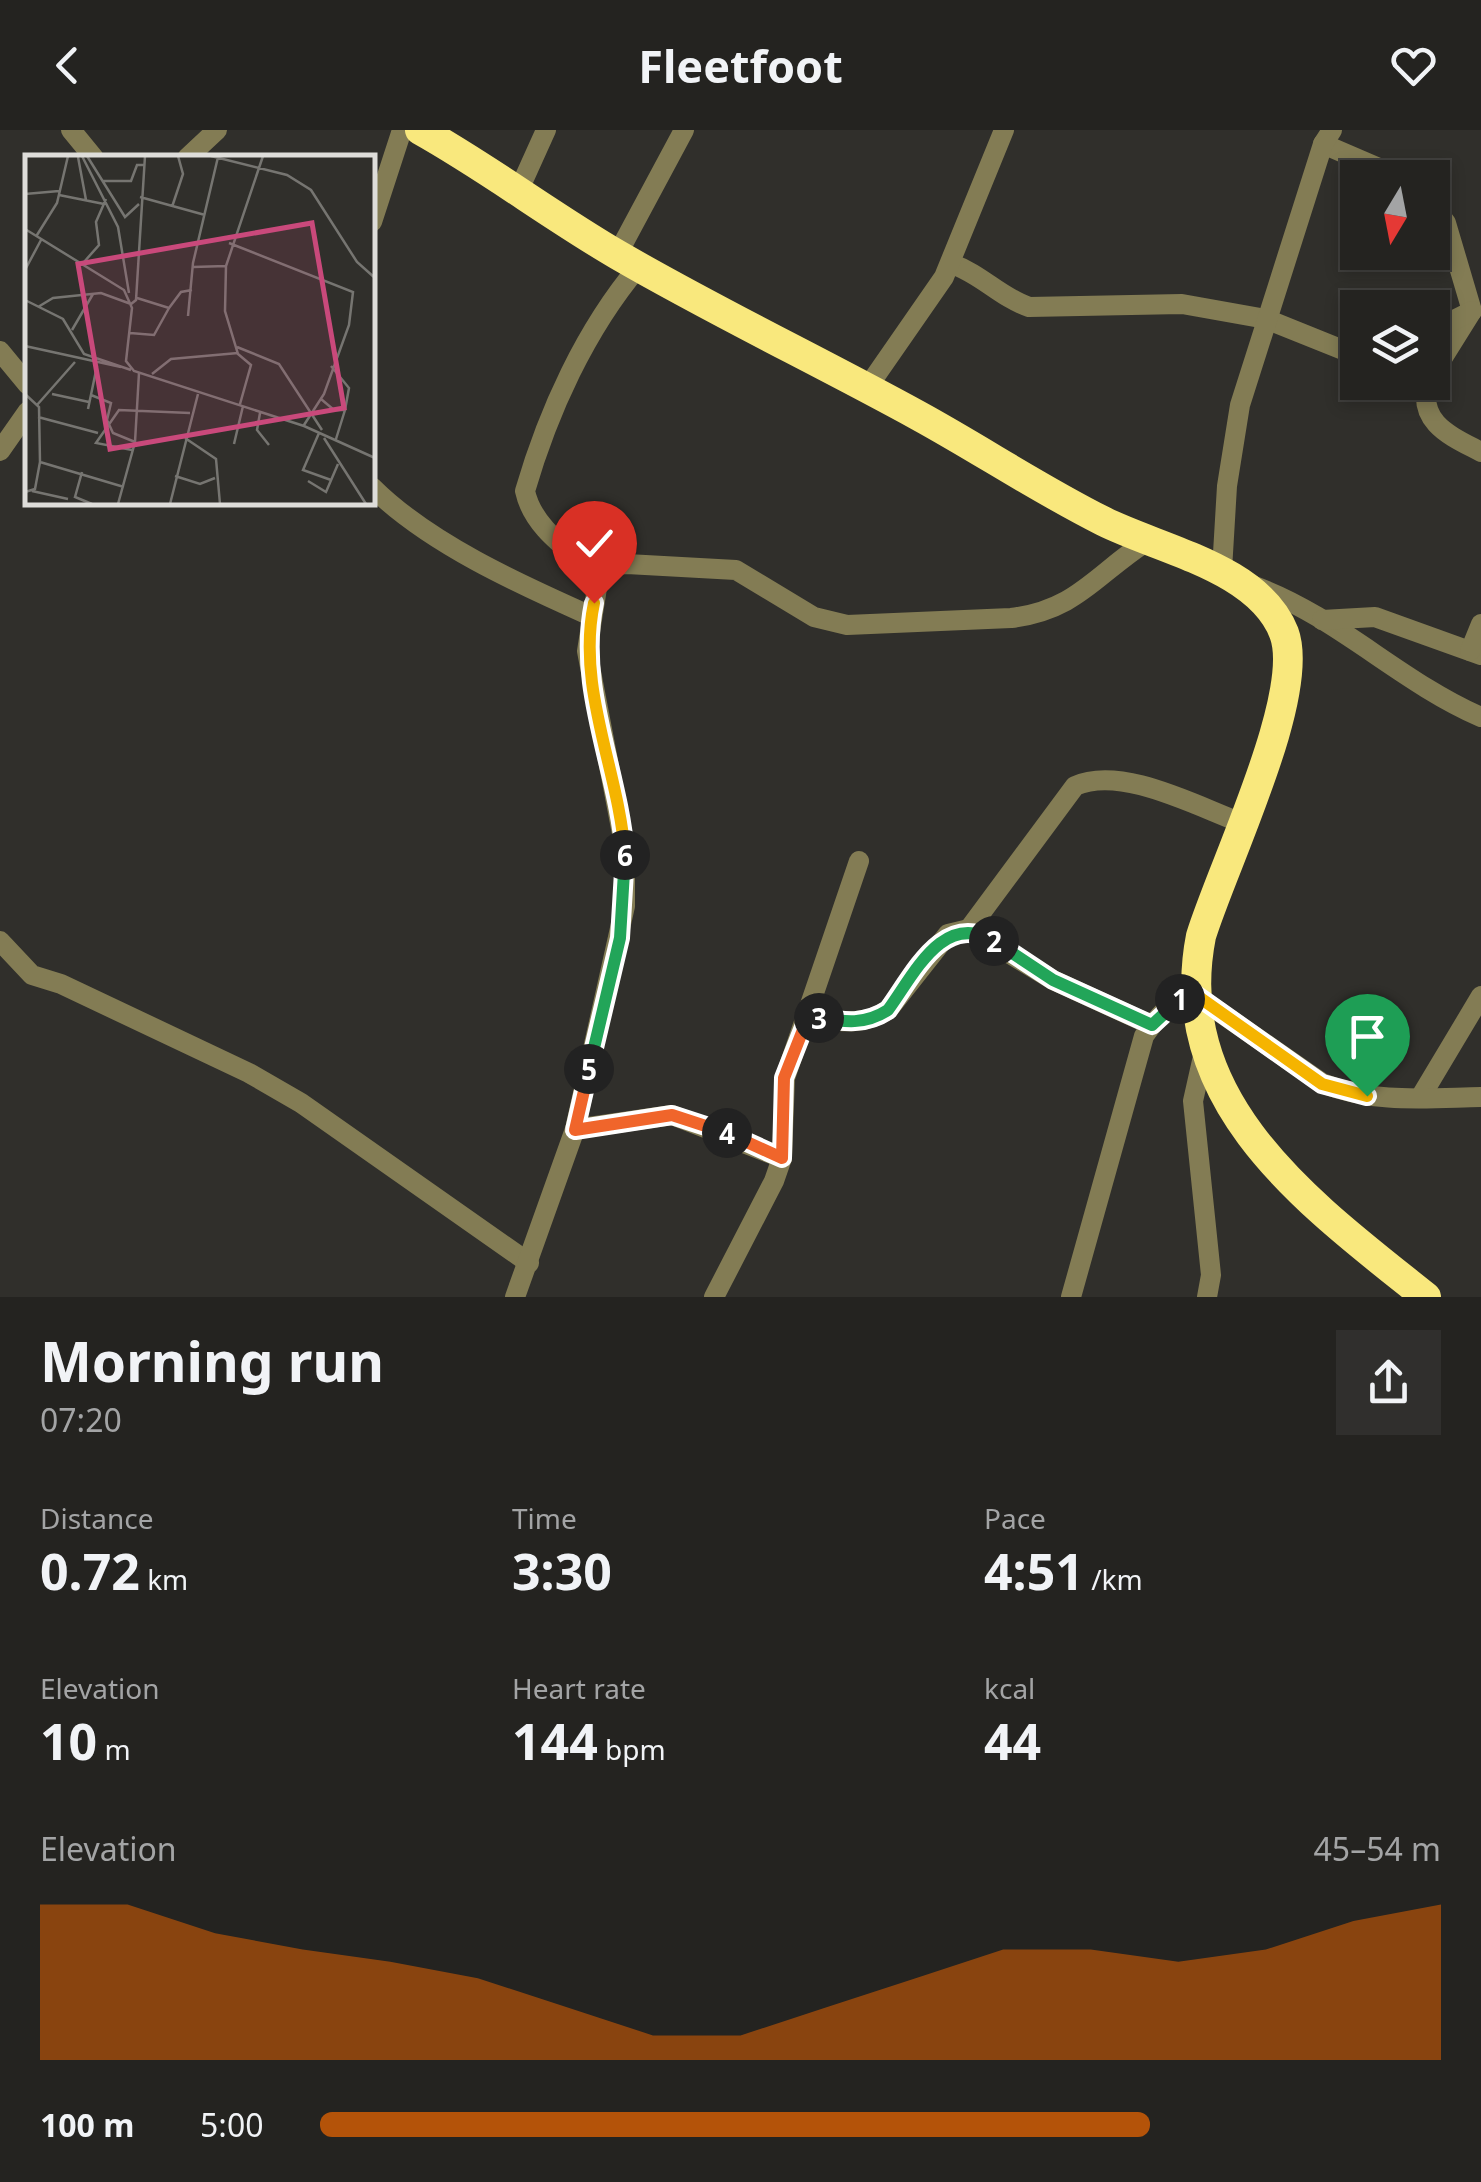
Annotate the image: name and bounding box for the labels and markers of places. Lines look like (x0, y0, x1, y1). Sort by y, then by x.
pin (552, 501, 637, 604)
pin: 6 (600, 830, 650, 880)
pin: 2 (969, 916, 1019, 966)
pin: 1 (1155, 974, 1205, 1024)
pin: 3 (794, 993, 844, 1043)
pin (1325, 994, 1410, 1097)
pin: 5 (564, 1044, 614, 1094)
pin: 4 (702, 1108, 752, 1158)

